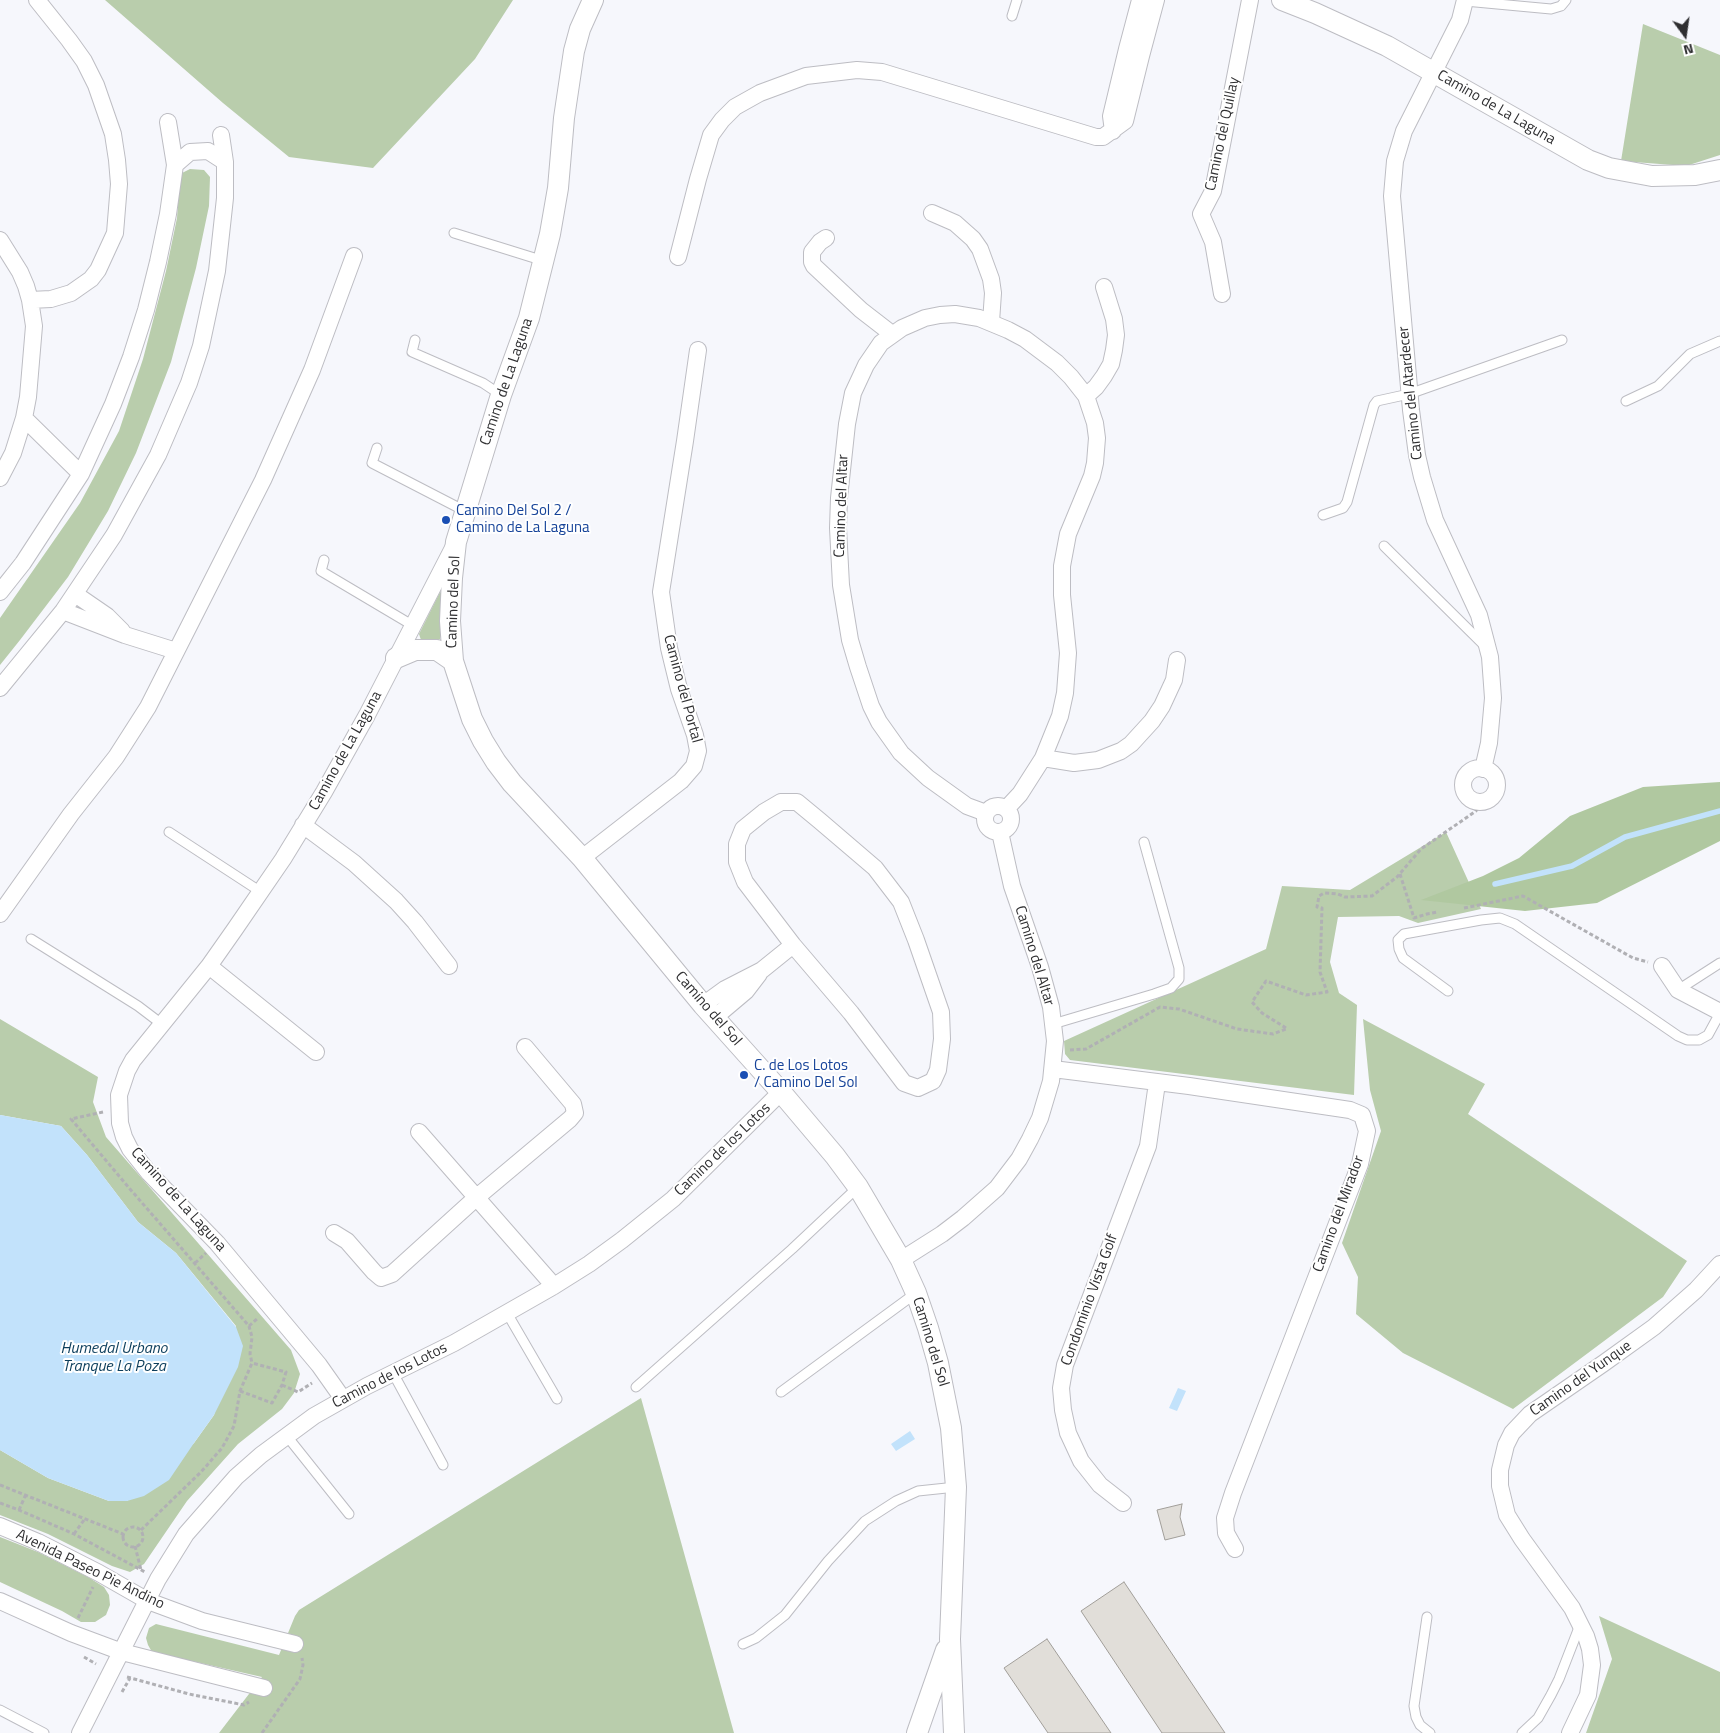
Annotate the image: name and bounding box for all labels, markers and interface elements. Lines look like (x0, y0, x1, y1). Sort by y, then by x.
north arrow (1660, 10, 1710, 60)
text: N (1682, 39, 1696, 61)
street label: Camino de La Laguna (1434, 67, 1558, 149)
street label: Camino del Quillay (1202, 75, 1244, 193)
street label: Camino de La Laguna (477, 316, 537, 448)
street label: Camino del Atardecer (1395, 325, 1427, 461)
street label: Camino del Altar (831, 454, 853, 558)
place label: Camino Del Sol 2 / Camino de La Laguna (456, 502, 590, 537)
marker: Camino Del Sol 2 / Camino de La Laguna (440, 514, 452, 526)
street label: Camino del Sol (443, 555, 465, 649)
street label: Camino del Portal (659, 633, 705, 745)
street label: Camino de La Laguna (306, 688, 386, 814)
street label: Camino del Altar (1010, 904, 1058, 1008)
street label: Camino del Sol (671, 968, 745, 1050)
place label: C. de Los Lotos / Camino Del Sol (754, 1057, 858, 1092)
marker: C. de Los Lotos / Camino Del Sol (738, 1069, 750, 1081)
street label: Camino de los Lotos (671, 1100, 775, 1200)
street label: Camino de La Laguna (127, 1144, 229, 1256)
street label: Camino del Mirador (1310, 1153, 1368, 1275)
street label: Condominio Vista Golf (1058, 1232, 1122, 1368)
street label: Camino del Sol (908, 1295, 952, 1389)
street label: Camino del Yunque (1527, 1337, 1635, 1421)
water label: Humedal Urbano Tranque La Poza (60, 1339, 168, 1377)
street label: Camino de los Lotos (330, 1339, 450, 1413)
street label: Avenida Paseo Pie Andino (13, 1526, 167, 1614)

